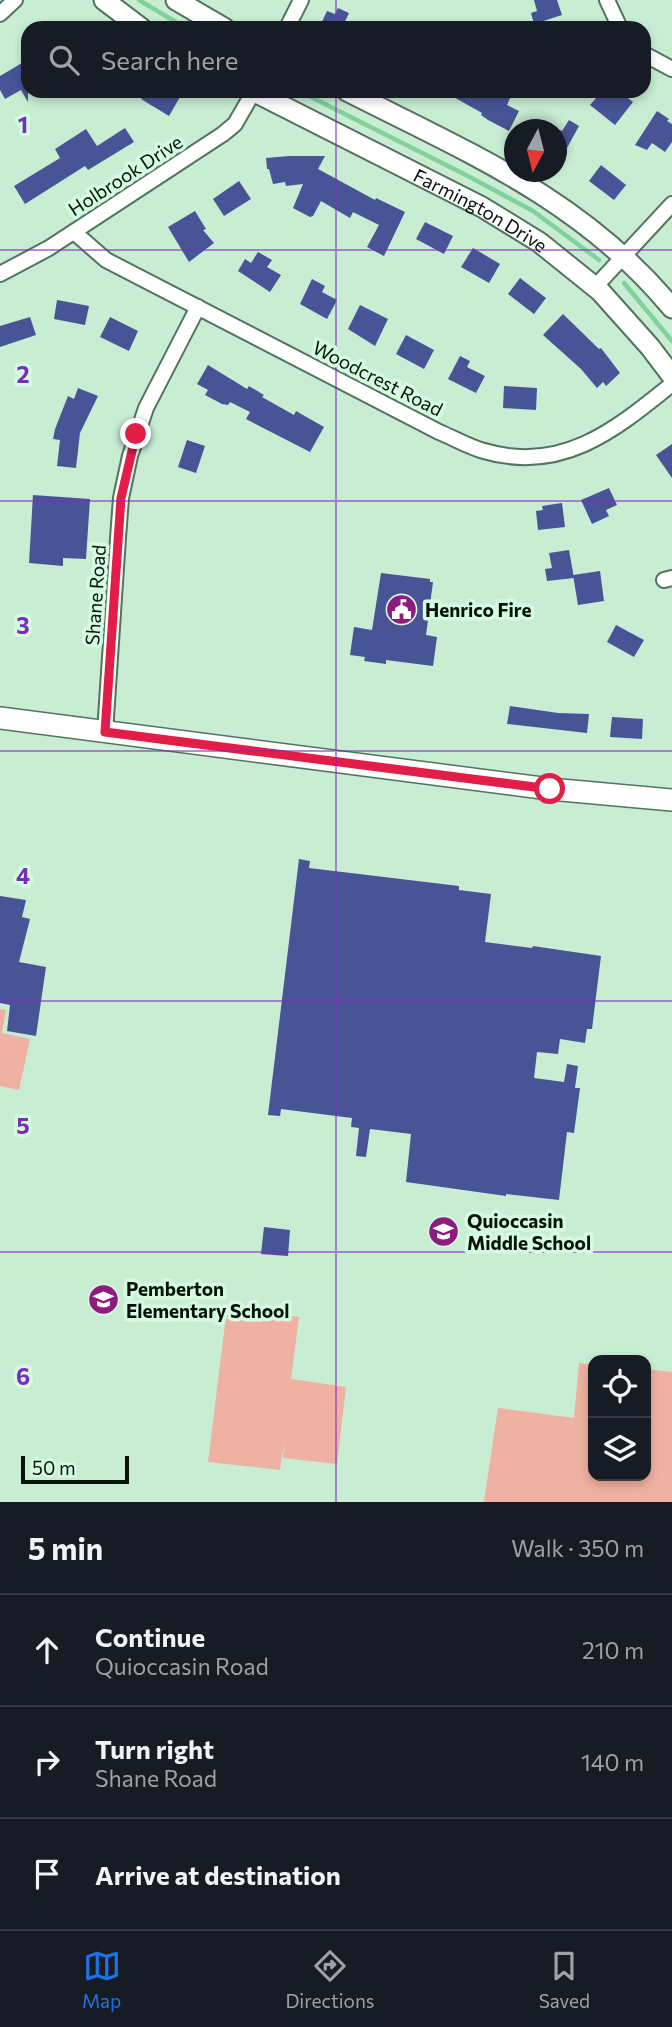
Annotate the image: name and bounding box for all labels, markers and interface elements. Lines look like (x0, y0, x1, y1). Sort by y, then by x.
search box (21, 21, 651, 98)
icon: search (45, 41, 83, 79)
text: Search here (101, 44, 239, 75)
text: 1 (18, 110, 28, 138)
north arrow (504, 119, 567, 182)
street label: Holbrook Drive (64, 130, 186, 220)
street label: Farmington Drive (410, 163, 553, 256)
street label: Woodcrest Road (309, 335, 447, 421)
text: 2 (16, 360, 30, 388)
route end (120, 418, 151, 449)
street label: Shane Road (80, 544, 110, 646)
public building icon: Henrico Fire (385, 592, 419, 626)
place label: Henrico Fire (425, 598, 531, 621)
text: 3 (16, 611, 30, 639)
route start (534, 773, 565, 804)
text: 4 (16, 861, 30, 889)
text: 5 (16, 1111, 30, 1139)
place label: Quioccasin Middle School (467, 1209, 591, 1254)
school or university icon: Quioccasin Middle School (427, 1214, 461, 1248)
place label: Pemberton Elementary School (126, 1277, 290, 1322)
school or university icon: Pemberton Elementary School (86, 1282, 120, 1316)
map controls (588, 1355, 651, 1481)
button: locate (588, 1355, 651, 1418)
text: 6 (16, 1362, 30, 1390)
button: layers (588, 1418, 651, 1481)
scale bar (21, 1453, 130, 1485)
text: 50 m (32, 1456, 76, 1479)
text: 5 min (28, 1529, 103, 1566)
text: Walk · 350 m (511, 1534, 644, 1562)
text: Continue (95, 1621, 205, 1652)
icon: ahead (28, 1631, 66, 1669)
text: 210 m (582, 1636, 644, 1664)
text: Quioccasin Road (95, 1652, 269, 1680)
text: Turn right (95, 1733, 214, 1764)
icon: right (28, 1743, 66, 1781)
text: 140 m (581, 1748, 644, 1776)
text: Shane Road (95, 1764, 217, 1792)
icon: arrive (28, 1855, 66, 1893)
text: Arrive at destination (95, 1859, 341, 1890)
tab: Map (82, 1947, 121, 2012)
tab: Directions (285, 1947, 375, 2012)
tab: Saved (539, 1947, 590, 2012)

